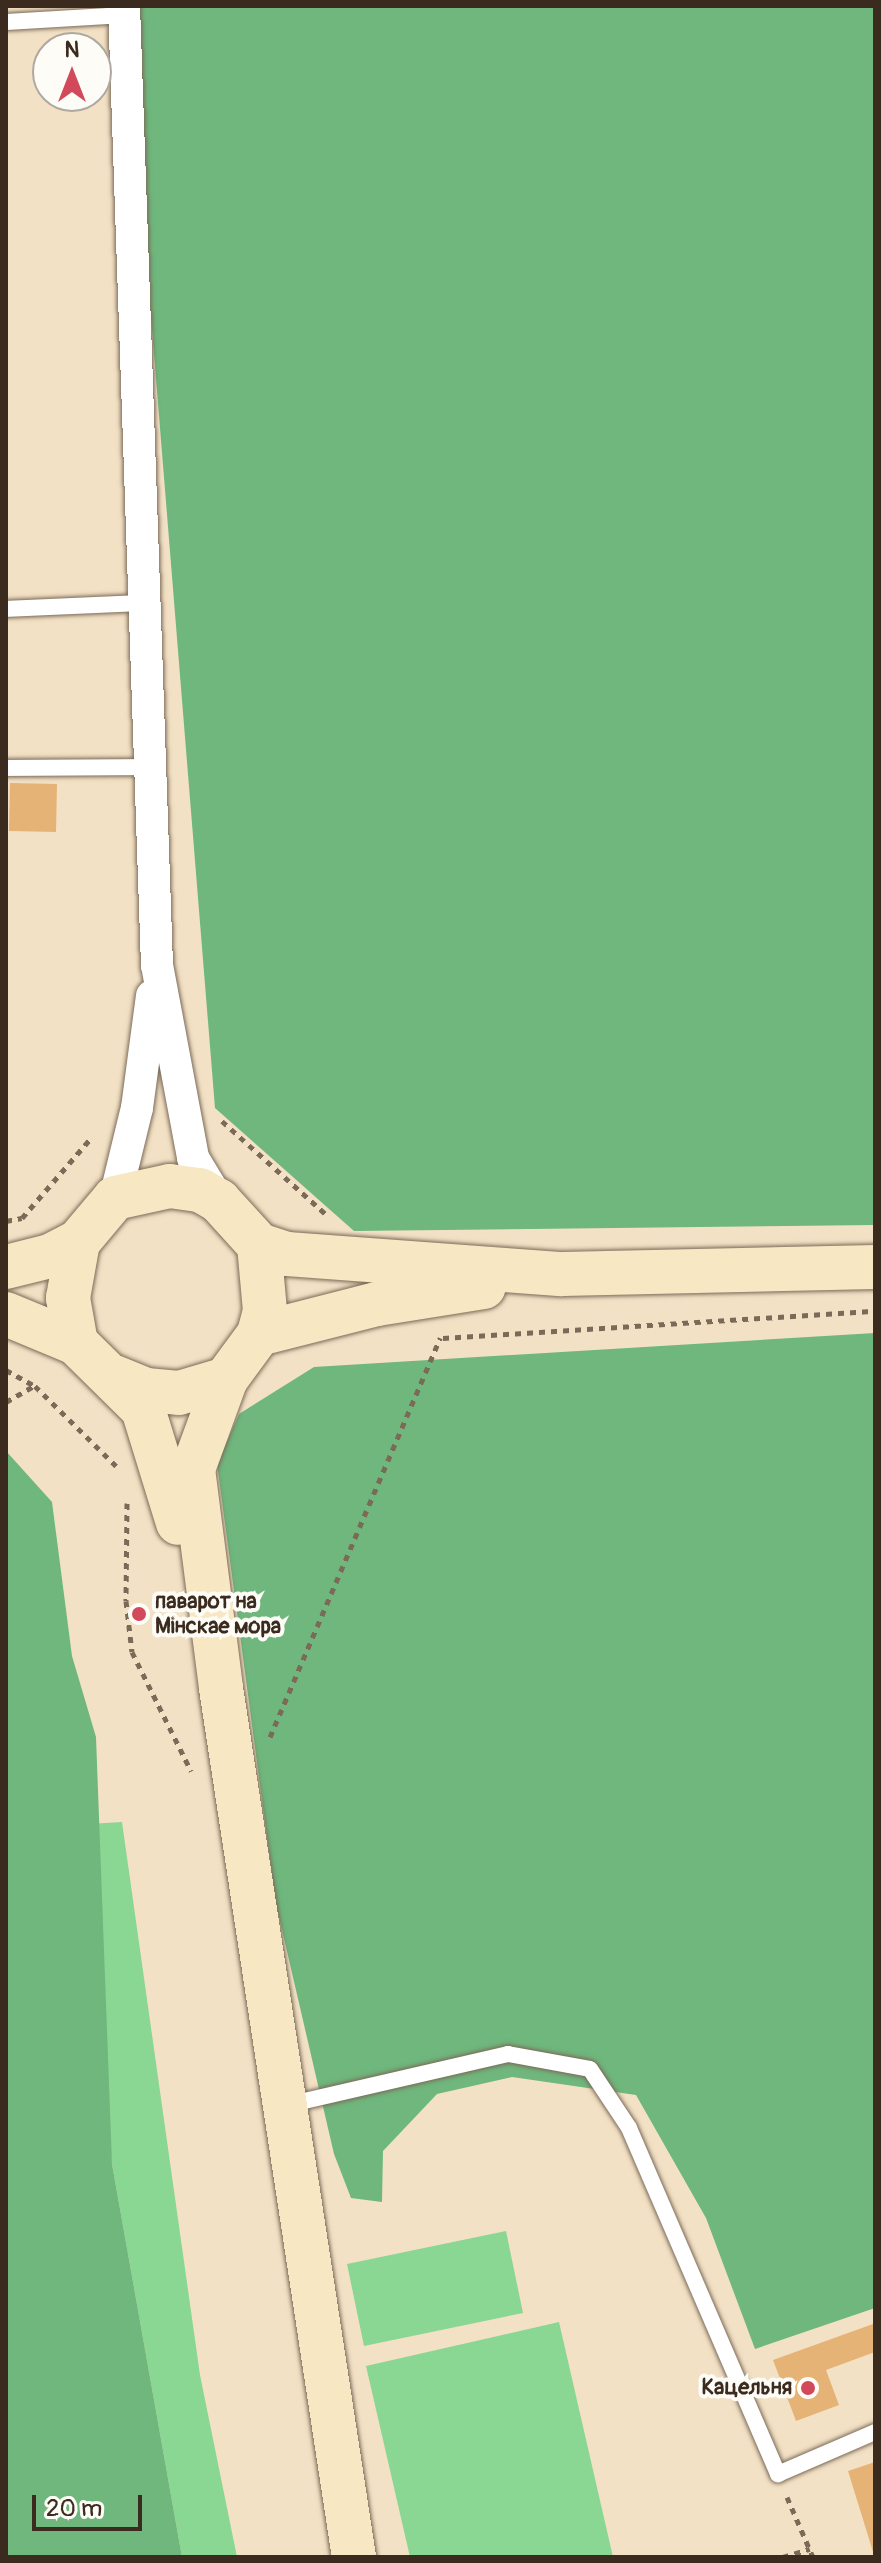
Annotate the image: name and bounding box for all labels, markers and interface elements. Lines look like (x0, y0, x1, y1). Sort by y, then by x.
north arrow (32, 32, 112, 112)
text: N (65, 36, 79, 64)
place label: паварот на Мінскае мора (155, 1588, 281, 1640)
marker: паварот на Мінскае мора (130, 1605, 148, 1623)
place label: Кацельня (701, 2375, 792, 2401)
marker: Кацельня (799, 2379, 817, 2397)
scale bar (36, 2479, 146, 2529)
text: 20 m (46, 2494, 102, 2523)

